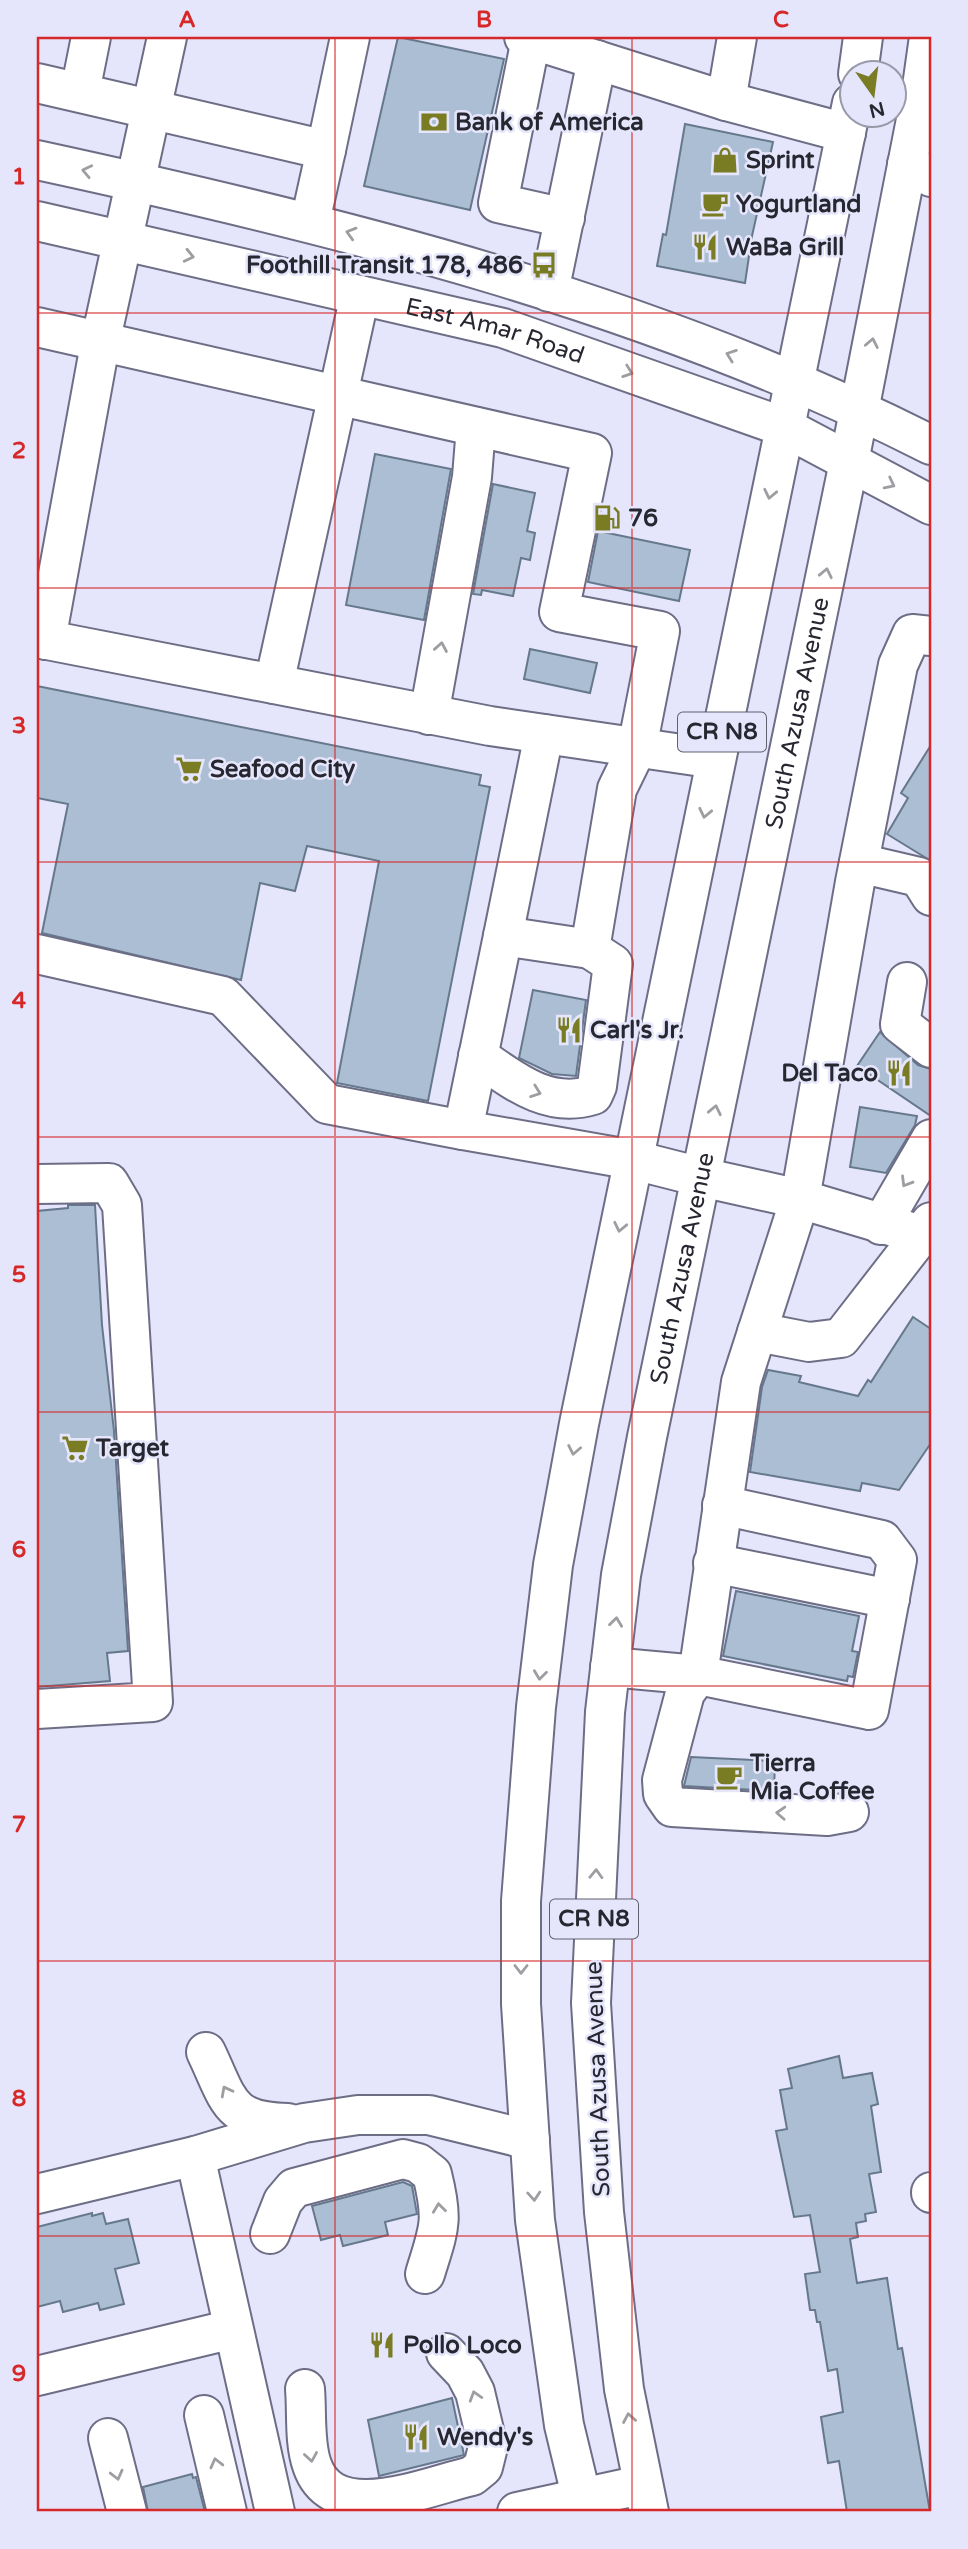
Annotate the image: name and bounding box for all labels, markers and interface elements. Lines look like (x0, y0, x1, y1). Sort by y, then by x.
text: A (178, 6, 196, 34)
text: B (476, 6, 492, 34)
text: C (773, 6, 789, 34)
north arrow (838, 60, 908, 130)
text: N (867, 97, 887, 122)
bank icon: Bank of America (419, 107, 449, 137)
place label: Bank of America (455, 108, 644, 137)
shop icon: Sprint (710, 145, 740, 175)
place label: Sprint (746, 146, 815, 175)
text: 1 (12, 163, 26, 191)
one-way arrow (81, 164, 93, 179)
cafe icon: Yogurtland (700, 189, 730, 219)
place label: Yogurtland (736, 190, 861, 219)
one-way arrow (345, 227, 357, 242)
restaurant icon: WaBa Grill (690, 232, 720, 262)
place label: WaBa Grill (726, 233, 844, 262)
one-way arrow (183, 248, 195, 263)
bus stop icon: Foothill Transit 178, 486 (529, 250, 559, 280)
place label: Foothill Transit 178, 486 (246, 251, 523, 280)
street label: East Amar Road (403, 292, 588, 370)
one-way arrow (864, 337, 879, 349)
one-way arrow (725, 349, 737, 363)
one-way arrow (621, 364, 633, 378)
text: 2 (12, 437, 26, 465)
one-way arrow (883, 475, 895, 489)
one-way arrow (764, 488, 779, 500)
fuel station icon: 76 (592, 503, 622, 533)
place label: 76 (628, 504, 658, 533)
one-way arrow (817, 567, 832, 579)
street label: South Azusa Avenue (759, 595, 835, 831)
one-way arrow (433, 641, 448, 653)
text: 3 (12, 712, 26, 740)
road number: CR N8 (678, 712, 766, 752)
supermarket icon: Seafood City (174, 754, 204, 784)
place label: Seafood City (210, 755, 355, 784)
one-way arrow (698, 807, 713, 819)
text: 4 (12, 987, 27, 1015)
restaurant icon: Carl's Jr. (554, 1015, 584, 1045)
place label: Carl's Jr. (590, 1016, 684, 1045)
restaurant icon: Del Taco (884, 1058, 914, 1088)
place label: Del Taco (781, 1059, 878, 1088)
one-way arrow (530, 1084, 542, 1098)
one-way arrow (706, 1104, 721, 1116)
street label: South Azusa Avenue (644, 1150, 720, 1387)
one-way arrow (901, 1174, 914, 1187)
one-way arrow (613, 1221, 628, 1233)
text: 5 (12, 1261, 26, 1289)
supermarket icon: Target (60, 1433, 90, 1463)
place label: Target (95, 1434, 170, 1463)
one-way arrow (568, 1444, 583, 1456)
text: 6 (12, 1536, 26, 1564)
one-way arrow (608, 1617, 623, 1628)
one-way arrow (532, 1669, 547, 1681)
place label: Tierra Mia Coffee (749, 1749, 875, 1806)
cafe icon: Tierra Mia Coffee (714, 1762, 744, 1792)
one-way arrow (775, 1806, 786, 1821)
text: 7 (12, 1811, 26, 1839)
one-way arrow (588, 1868, 603, 1879)
road number: CR N8 (550, 1900, 638, 1938)
street label: South Azusa Avenue (579, 1961, 617, 2197)
one-way arrow (513, 1965, 529, 1975)
text: 8 (12, 2085, 26, 2113)
one-way arrow (220, 2086, 234, 2099)
one-way arrow (526, 2191, 541, 2202)
one-way arrow (432, 2202, 447, 2213)
restaurant icon: Pollo Loco (367, 2330, 397, 2360)
place label: Pollo Loco (403, 2331, 522, 2360)
text: 9 (12, 2360, 26, 2388)
one-way arrow (469, 2390, 484, 2402)
one-way arrow (622, 2412, 637, 2423)
restaurant icon: Wendy's (401, 2422, 431, 2452)
place label: Wendy's (437, 2423, 533, 2452)
one-way arrow (303, 2451, 318, 2463)
one-way arrow (210, 2458, 224, 2470)
one-way arrow (109, 2469, 123, 2481)

